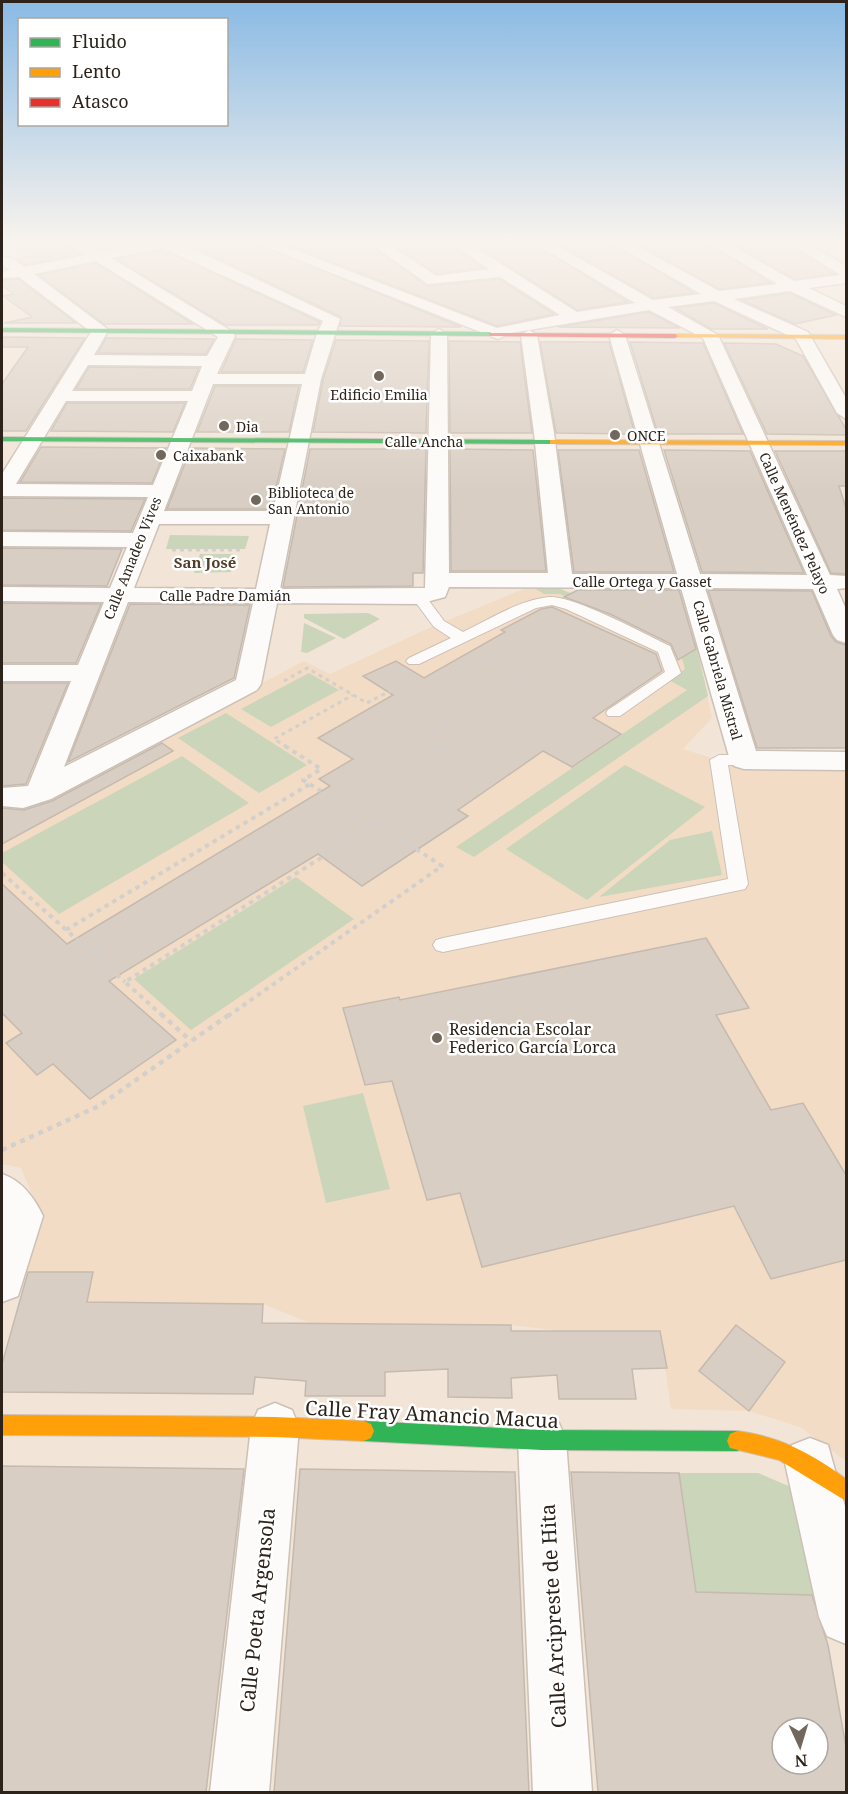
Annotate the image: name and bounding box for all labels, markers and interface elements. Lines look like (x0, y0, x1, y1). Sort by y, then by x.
legend (18, 18, 228, 126)
text: Fluido (72, 29, 127, 53)
text: Lento (72, 59, 121, 83)
text: Atasco (72, 89, 129, 113)
marker: Edificio Emilia (372, 369, 386, 383)
place label: Edificio Emilia (330, 385, 428, 404)
place label: Dia (236, 417, 259, 436)
marker: Dia (217, 419, 231, 433)
place label: ONCE (627, 426, 666, 445)
marker: ONCE (608, 428, 622, 442)
street label: Calle Ancha (385, 432, 464, 451)
place label: Caixabank (173, 446, 244, 465)
marker: Caixabank (154, 448, 168, 462)
street label: Calle Menéndez Pelayo (755, 449, 835, 597)
place label: Biblioteca de San Antonio (268, 483, 354, 518)
marker: Biblioteca de San Antonio (249, 493, 263, 507)
street label: Calle Amadeo Vives (99, 494, 165, 622)
district label: San José (174, 552, 236, 572)
street label: Calle Ortega y Gasset (572, 572, 712, 591)
street label: Calle Padre Damián (159, 586, 291, 605)
street label: Calle Gabriela Mistral (689, 598, 747, 743)
place label: Residencia Escolar Federico García Lorca (449, 1018, 616, 1058)
marker: Residencia Escolar Federico García Lorca (430, 1031, 444, 1045)
street label: Calle Fray Amancio Macua (304, 1394, 560, 1434)
street label: Calle Arcipreste de Hita (534, 1503, 572, 1729)
street label: Calle Poeta Argensola (233, 1506, 281, 1714)
north arrow (770, 1716, 830, 1776)
text: N (794, 1750, 808, 1772)

